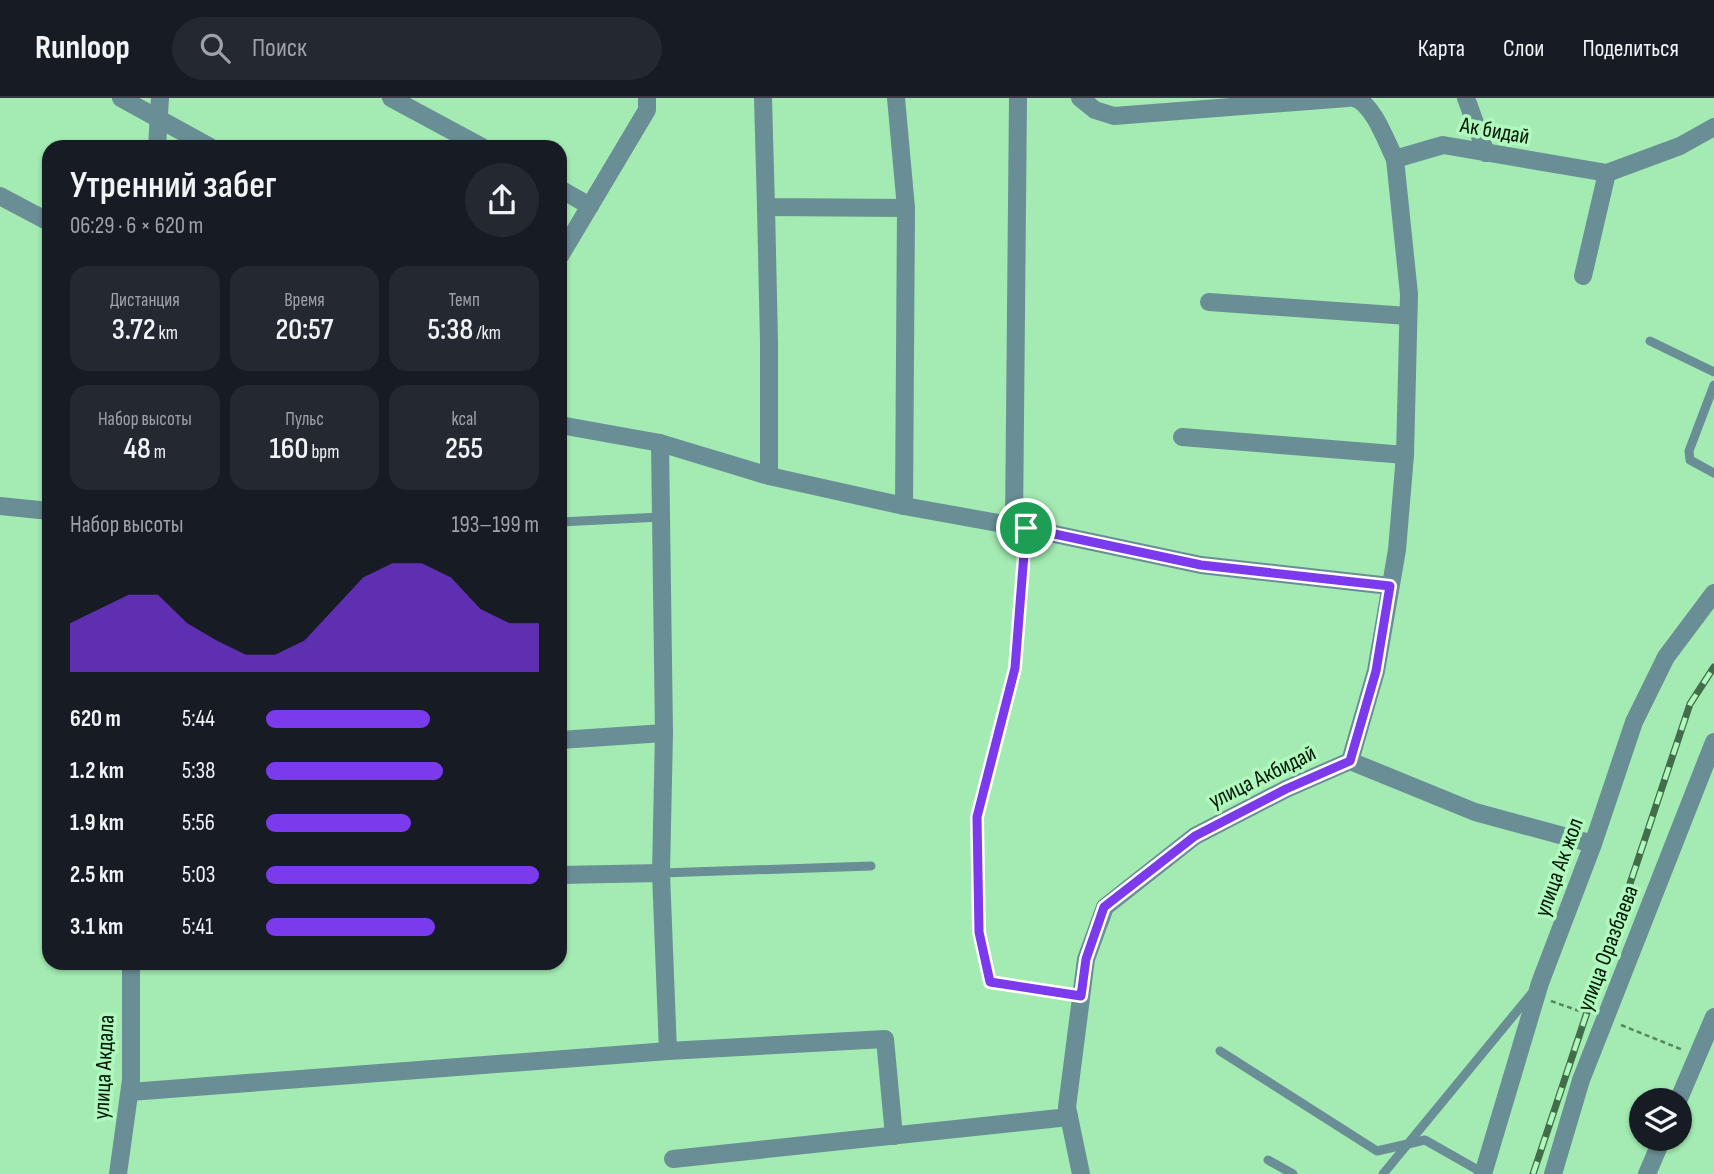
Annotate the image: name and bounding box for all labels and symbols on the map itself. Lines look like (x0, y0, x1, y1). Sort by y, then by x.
street label: Ак бидай (1457, 111, 1532, 151)
pin (996, 498, 1056, 558)
street label: улица Акбидай (1204, 739, 1320, 815)
street label: улица Ак жол (1528, 814, 1590, 921)
street label: улица Оразбаева (1571, 881, 1645, 1015)
street label: улица Акдала (87, 1014, 121, 1120)

